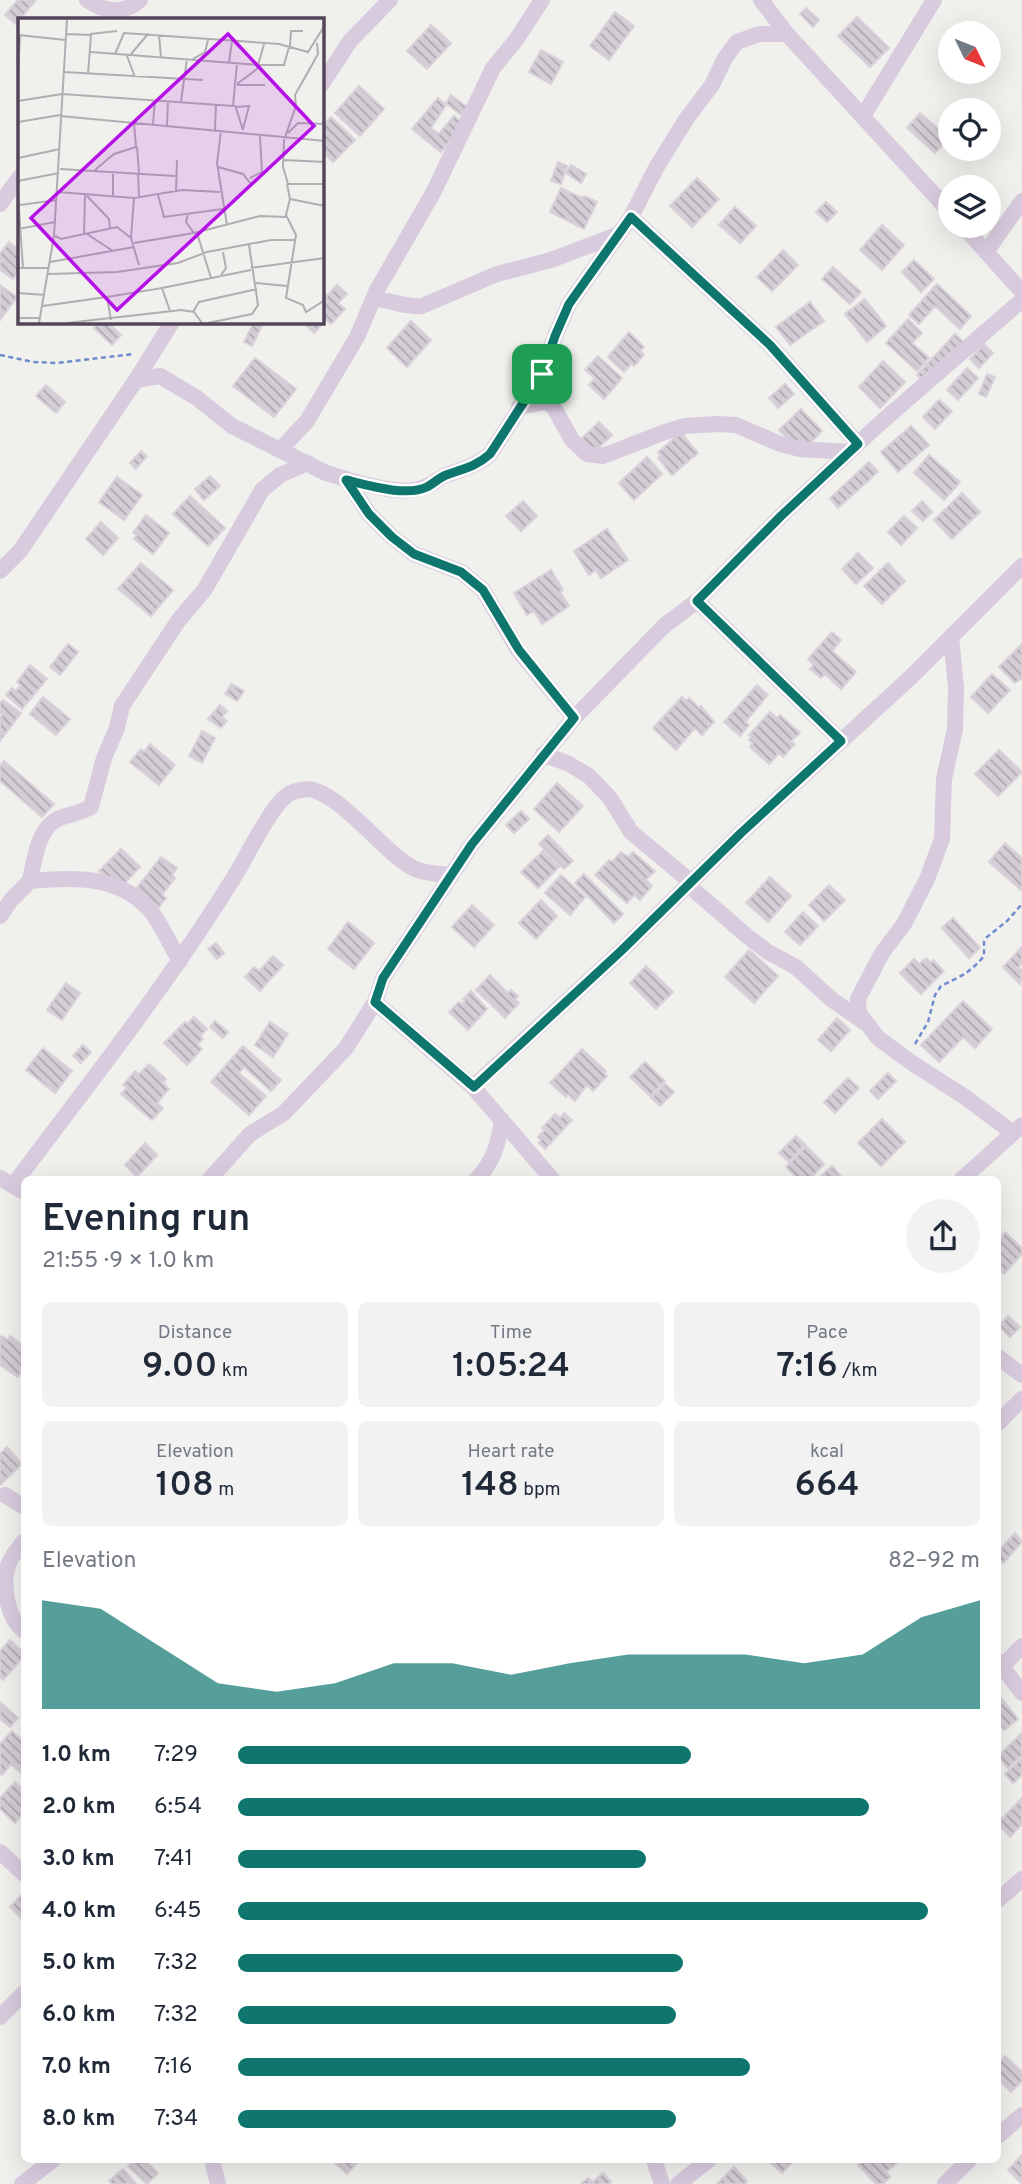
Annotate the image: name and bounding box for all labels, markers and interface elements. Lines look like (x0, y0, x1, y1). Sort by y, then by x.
inset map (18, 18, 324, 324)
north arrow (938, 21, 1001, 84)
map controls (938, 21, 1001, 238)
button: locate (938, 98, 1001, 161)
button: layers (938, 175, 1001, 238)
pin (512, 344, 572, 404)
icon: arrive (523, 355, 561, 393)
text: Evening run (42, 1196, 250, 1245)
button: share (906, 1199, 980, 1273)
text: 21:55 · 9 × 1.0 km (42, 1247, 214, 1276)
text: Distance (158, 1321, 232, 1345)
text: Time (490, 1321, 532, 1345)
text: Pace (806, 1321, 848, 1345)
text: 9.00 (142, 1345, 217, 1389)
text: 1:05:24 (452, 1345, 570, 1389)
text: 7:16 (776, 1345, 838, 1389)
text: km (217, 1359, 248, 1383)
text: /km (838, 1359, 878, 1383)
text: Elevation (156, 1440, 234, 1464)
text: Heart rate (468, 1440, 554, 1464)
text: kcal (810, 1440, 844, 1464)
text: 108 (156, 1464, 214, 1508)
text: 148 (461, 1464, 519, 1508)
text: 664 (795, 1464, 859, 1508)
text: m (214, 1478, 234, 1502)
text: bpm (519, 1478, 561, 1502)
text: Elevation (42, 1547, 137, 1576)
text: 82–92 m (888, 1547, 980, 1576)
text: 1.0 km (42, 1741, 111, 1770)
text: 7:29 (154, 1741, 198, 1770)
text: 2.0 km (42, 1793, 116, 1822)
text: 6:54 (154, 1793, 202, 1822)
text: 3.0 km (42, 1845, 115, 1874)
text: 7:41 (154, 1845, 193, 1874)
text: 4.0 km (42, 1897, 116, 1926)
text: 6:45 (154, 1897, 201, 1926)
text: 5.0 km (42, 1949, 116, 1978)
text: 7:32 (154, 1949, 198, 1978)
text: 6.0 km (42, 2001, 116, 2030)
text: 7:32 (154, 2001, 198, 2030)
text: 7.0 km (42, 2053, 111, 2082)
text: 7:16 (154, 2053, 193, 2082)
text: 8.0 km (42, 2105, 115, 2134)
text: 7:34 (154, 2105, 198, 2134)

